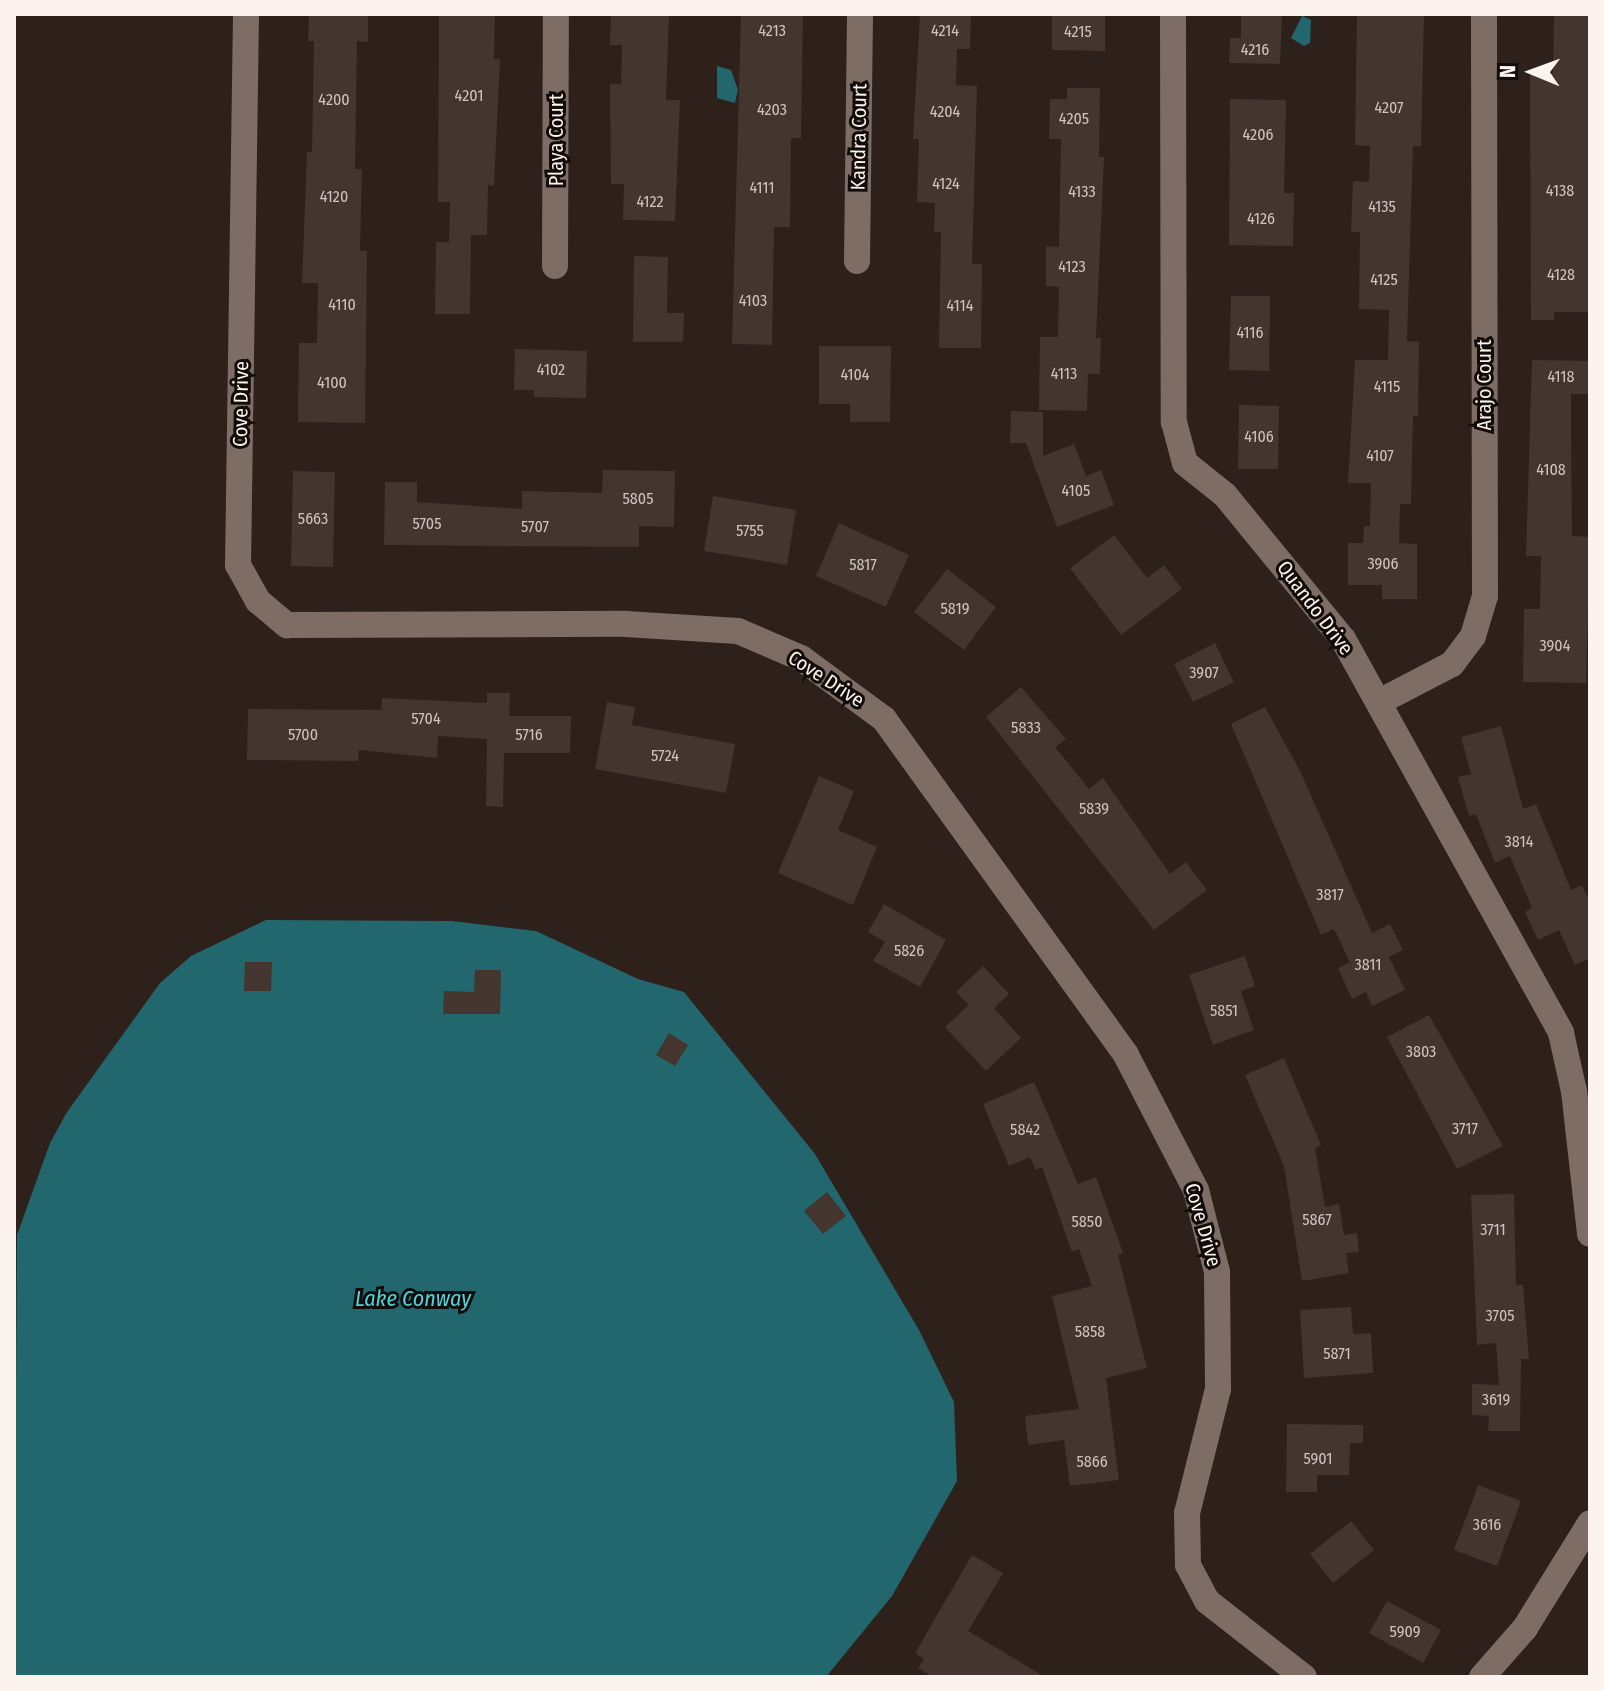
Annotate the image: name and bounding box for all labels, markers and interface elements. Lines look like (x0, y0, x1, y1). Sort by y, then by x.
house number: 4213 (758, 21, 786, 41)
house number: 4214 (931, 21, 959, 41)
house number: 4215 (1064, 22, 1092, 42)
north arrow (1492, 32, 1572, 112)
house number: 4216 (1241, 40, 1269, 60)
text: N (1494, 65, 1521, 78)
street label: Kandra Court (846, 83, 872, 191)
house number: 4201 (455, 86, 483, 106)
house number: 4200 (318, 90, 350, 110)
street label: Playa Court (544, 94, 568, 186)
house number: 4207 (1374, 98, 1404, 118)
house number: 4203 (757, 100, 787, 120)
house number: 4204 (930, 102, 960, 122)
house number: 4205 (1059, 109, 1089, 129)
house number: 4206 (1243, 125, 1273, 145)
house number: 4124 (932, 174, 960, 194)
house number: 4111 (749, 178, 775, 198)
house number: 4138 (1546, 181, 1574, 201)
house number: 4133 (1068, 182, 1096, 202)
house number: 4120 (320, 187, 348, 207)
house number: 4122 (636, 192, 664, 212)
house number: 4135 (1368, 197, 1396, 217)
house number: 4126 (1247, 209, 1275, 229)
house number: 4123 (1058, 257, 1086, 277)
house number: 4128 (1547, 265, 1575, 285)
house number: 4125 (1370, 270, 1398, 290)
house number: 4103 (739, 291, 767, 311)
house number: 4110 (328, 295, 356, 315)
house number: 4114 (947, 296, 973, 316)
house number: 4116 (1236, 323, 1264, 343)
street label: Arajo Court (1472, 340, 1496, 430)
house number: 4102 (537, 360, 565, 380)
street label: Cove Drive (228, 361, 254, 447)
house number: 4113 (1051, 364, 1077, 384)
house number: 4104 (840, 365, 870, 385)
house number: 4118 (1547, 367, 1575, 387)
house number: 4100 (317, 373, 347, 393)
house number: 4115 (1374, 377, 1400, 397)
house number: 4106 (1244, 427, 1274, 447)
house number: 4107 (1366, 446, 1394, 466)
house number: 4108 (1536, 460, 1566, 480)
house number: 4105 (1062, 481, 1090, 501)
house number: 5805 (622, 489, 654, 509)
house number: 5663 (298, 509, 328, 529)
house number: 5705 (413, 514, 441, 534)
house number: 5707 (521, 517, 549, 537)
house number: 5755 (736, 521, 764, 541)
house number: 3906 (1367, 554, 1399, 574)
house number: 5817 (849, 555, 877, 575)
street label: Quando Drive (1272, 556, 1358, 660)
house number: 5819 (941, 599, 969, 619)
house number: 3904 (1540, 636, 1570, 656)
street label: Cove Drive (783, 646, 869, 712)
house number: 3907 (1189, 663, 1219, 683)
house number: 5704 (411, 709, 441, 729)
house number: 5833 (1011, 718, 1041, 738)
house number: 5700 (288, 725, 318, 745)
house number: 5716 (515, 725, 543, 745)
house number: 5724 (651, 746, 679, 766)
house number: 5839 (1079, 799, 1109, 819)
house number: 3814 (1505, 832, 1533, 852)
house number: 3817 (1316, 885, 1344, 905)
house number: 5826 (894, 941, 924, 961)
house number: 3811 (1354, 955, 1382, 975)
house number: 5851 (1210, 1001, 1238, 1021)
house number: 3803 (1406, 1042, 1436, 1062)
house number: 3717 (1452, 1119, 1478, 1139)
house number: 5842 (1010, 1120, 1040, 1140)
street label: Cove Drive (1180, 1180, 1226, 1270)
house number: 5867 (1302, 1210, 1332, 1230)
house number: 5850 (1071, 1212, 1103, 1232)
house number: 3711 (1480, 1220, 1506, 1240)
water label: Lake Conway (355, 1286, 471, 1312)
house number: 3705 (1485, 1306, 1515, 1326)
house number: 5858 (1075, 1322, 1105, 1342)
house number: 5871 (1323, 1344, 1351, 1364)
house number: 3619 (1482, 1390, 1510, 1410)
house number: 5901 (1303, 1449, 1333, 1469)
house number: 5866 (1076, 1452, 1108, 1472)
house number: 3616 (1473, 1515, 1501, 1535)
house number: 5909 (1390, 1622, 1420, 1642)

